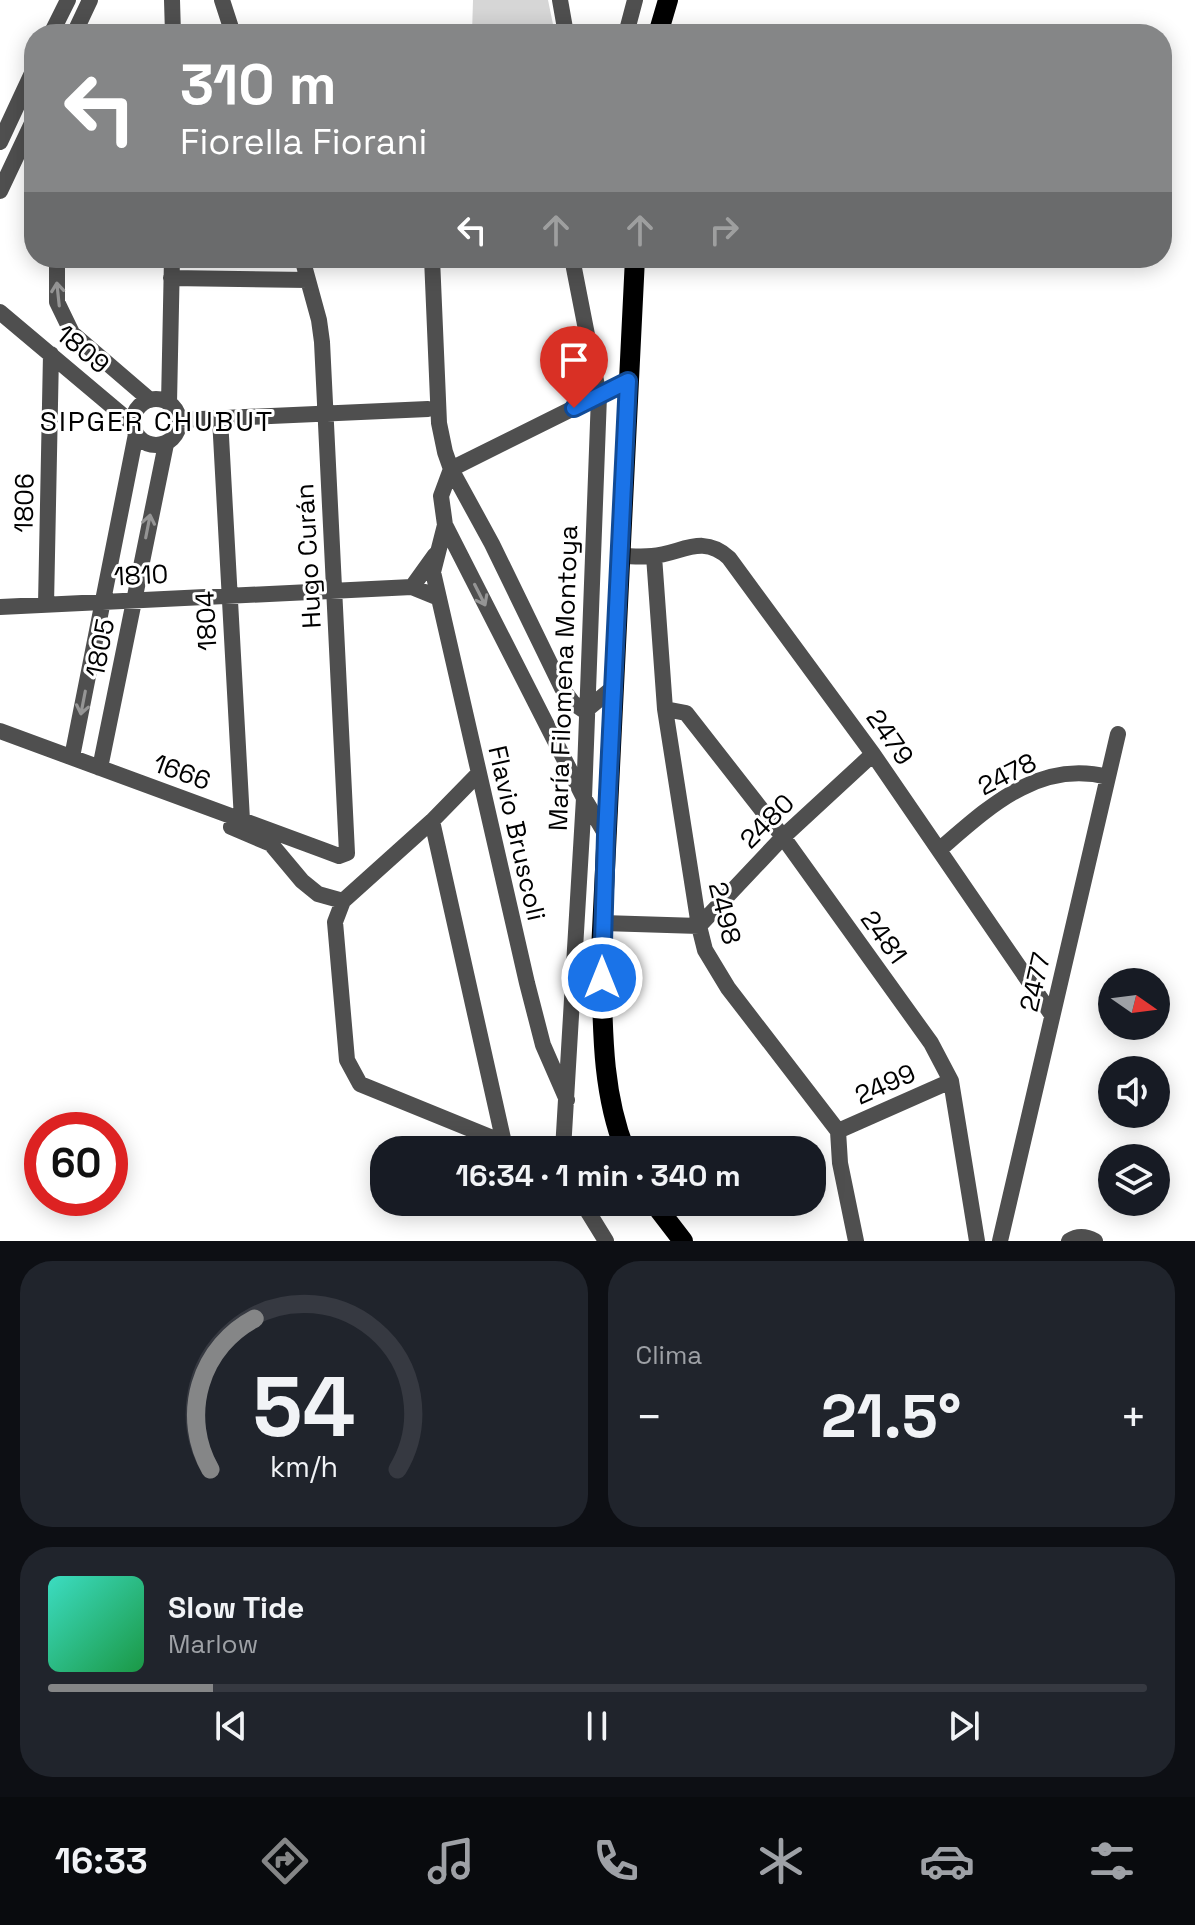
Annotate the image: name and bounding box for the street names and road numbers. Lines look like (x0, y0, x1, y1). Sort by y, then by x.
street label: 1809 (49, 317, 117, 381)
street label: 1806 (6, 473, 42, 533)
street label: Hugo Curán (287, 483, 329, 629)
street label: María Filomena Montoya (541, 524, 585, 831)
street label: 1810 (113, 557, 169, 593)
street label: 1804 (187, 590, 225, 652)
street label: 1805 (78, 616, 122, 680)
street label: 2479 (859, 702, 921, 772)
street label: Flavio Bruscoli (480, 742, 554, 924)
street label: 2478 (972, 745, 1042, 803)
street label: 1666 (149, 746, 215, 798)
street label: 2480 (732, 786, 802, 856)
street label: 2498 (701, 878, 749, 948)
street label: 2481 (853, 903, 915, 971)
street label: 2477 (1012, 949, 1058, 1015)
street label: 2499 (849, 1056, 921, 1112)

